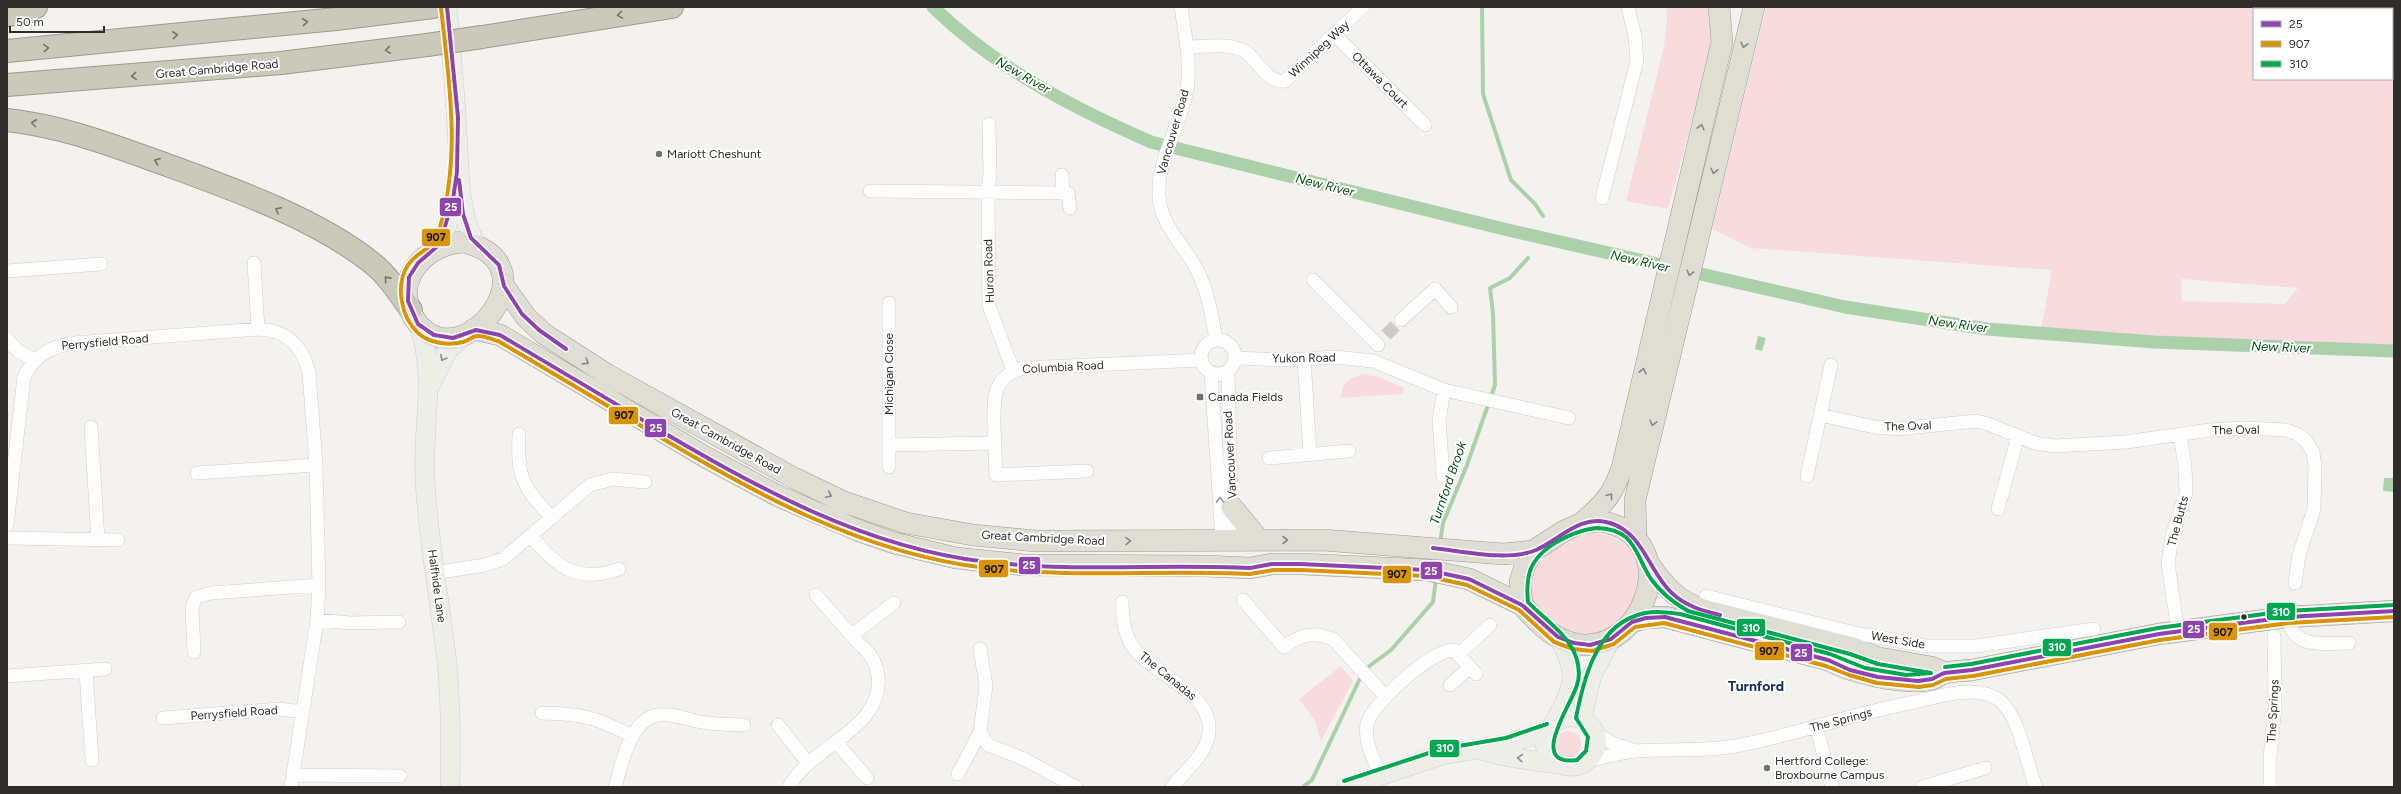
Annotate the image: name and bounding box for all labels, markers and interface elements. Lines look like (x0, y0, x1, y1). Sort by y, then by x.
scale bar (10, 8, 104, 34)
legend (2253, 8, 2393, 80)
one-way arrow (616, 10, 623, 19)
text: 50 m (16, 15, 44, 29)
street label: Winnipeg Way (1286, 17, 1353, 81)
text: 25 (2289, 17, 2303, 31)
one-way arrow (302, 18, 308, 27)
one-way arrow (172, 31, 178, 40)
text: 907 (2289, 37, 2310, 51)
one-way arrow (1741, 42, 1749, 48)
one-way arrow (43, 43, 49, 52)
one-way arrow (385, 45, 392, 54)
street label: Ottawa Court (1349, 49, 1411, 111)
water label: New River (993, 54, 1053, 97)
street label: Great Cambridge Road (155, 57, 279, 81)
text: 310 (2289, 57, 2308, 71)
one-way arrow (131, 71, 137, 80)
street label: Vancouver Road (1154, 88, 1192, 176)
one-way arrow (30, 119, 37, 128)
one-way arrow (1696, 124, 1704, 130)
place label: Mariott Cheshunt (667, 147, 762, 161)
marker: Mariott Cheshunt (654, 149, 664, 159)
one-way arrow (154, 158, 161, 166)
one-way arrow (1711, 168, 1719, 175)
water label: New River (1294, 170, 1356, 200)
line badge: 25 (439, 197, 462, 217)
text: 25 (445, 201, 457, 214)
one-way arrow (275, 207, 282, 215)
line badge: 907 (421, 228, 451, 247)
text: 907 (426, 231, 446, 244)
street label: Huron Road (981, 239, 997, 303)
water label: New River (1609, 247, 1671, 275)
one-way arrow (1686, 270, 1694, 276)
one-way arrow (384, 276, 392, 284)
water label: New River (1927, 312, 1989, 336)
street label: Perrysfield Road (61, 331, 149, 353)
street label: Michigan Close (882, 332, 896, 415)
water label: New River (2251, 338, 2312, 356)
street label: Yukon Road (1272, 350, 1336, 366)
one-way arrow (441, 354, 448, 361)
one-way arrow (582, 357, 589, 364)
street label: Columbia Road (1022, 358, 1104, 376)
one-way arrow (1638, 367, 1646, 374)
place label: Canada Fields (1208, 390, 1283, 404)
marker: Canada Fields (1195, 392, 1205, 402)
street label: Great Cambridge Road (669, 405, 783, 477)
line badge: 907 (608, 406, 639, 425)
text: 907 (614, 409, 634, 422)
street label: Vancouver Road (1221, 411, 1239, 499)
line badge: 25 (644, 418, 667, 438)
street label: The Oval (1884, 418, 1932, 434)
one-way arrow (1649, 419, 1657, 426)
text: 25 (650, 422, 662, 435)
street label: The Oval (2212, 423, 2260, 437)
water label: Turnford Brook (1427, 439, 1469, 526)
one-way arrow (825, 490, 833, 498)
one-way arrow (1605, 493, 1612, 500)
street label: The Butts (2165, 494, 2192, 548)
one-way arrow (1215, 497, 1224, 504)
street label: Great Cambridge Road (981, 528, 1105, 548)
one-way arrow (1282, 536, 1288, 544)
one-way arrow (1125, 537, 1131, 545)
street label: Halfhide Lane (425, 548, 449, 624)
line badge: 25 (1018, 556, 1041, 575)
line badge: 907 (978, 559, 1009, 578)
text: 25 (1023, 559, 1035, 572)
line badge: 25 (1420, 561, 1443, 580)
text: 907 (984, 563, 1004, 576)
line badge: 907 (1382, 565, 1412, 584)
text: 25 (1425, 565, 1437, 578)
text: 907 (1387, 568, 1407, 581)
line badge: 310 (2266, 602, 2296, 621)
text: 310 (2272, 606, 2290, 619)
unlabelled marker (2239, 612, 2249, 622)
line badge: 310 (1736, 618, 1766, 637)
line badge: 25 (2182, 620, 2205, 639)
text: 310 (1742, 622, 1760, 635)
line badge: 907 (2208, 622, 2238, 641)
text: 25 (2188, 623, 2200, 636)
text: 907 (2213, 626, 2233, 639)
street label: West Side (1870, 628, 1926, 652)
line badge: 310 (2042, 638, 2072, 657)
line badge: 907 (1754, 641, 1785, 661)
text: 310 (2048, 641, 2066, 654)
line badge: 25 (1790, 643, 1813, 662)
text: 907 (1759, 645, 1779, 658)
text: 25 (1795, 647, 1807, 660)
street label: The Canadas (1137, 649, 1200, 703)
district label: Turnford (1728, 678, 1784, 695)
street label: The Springs (2264, 679, 2282, 743)
street label: Perrysfield Road (190, 703, 278, 723)
street label: The Springs (1809, 705, 1874, 735)
line badge: 310 (1429, 739, 1460, 758)
text: 310 (1436, 742, 1454, 755)
one-way arrow (1517, 754, 1523, 763)
place label: Hertford College: Broxbourne Campus (1775, 754, 1885, 782)
marker: Hertford College: Broxbourne Campus (1762, 763, 1772, 773)

